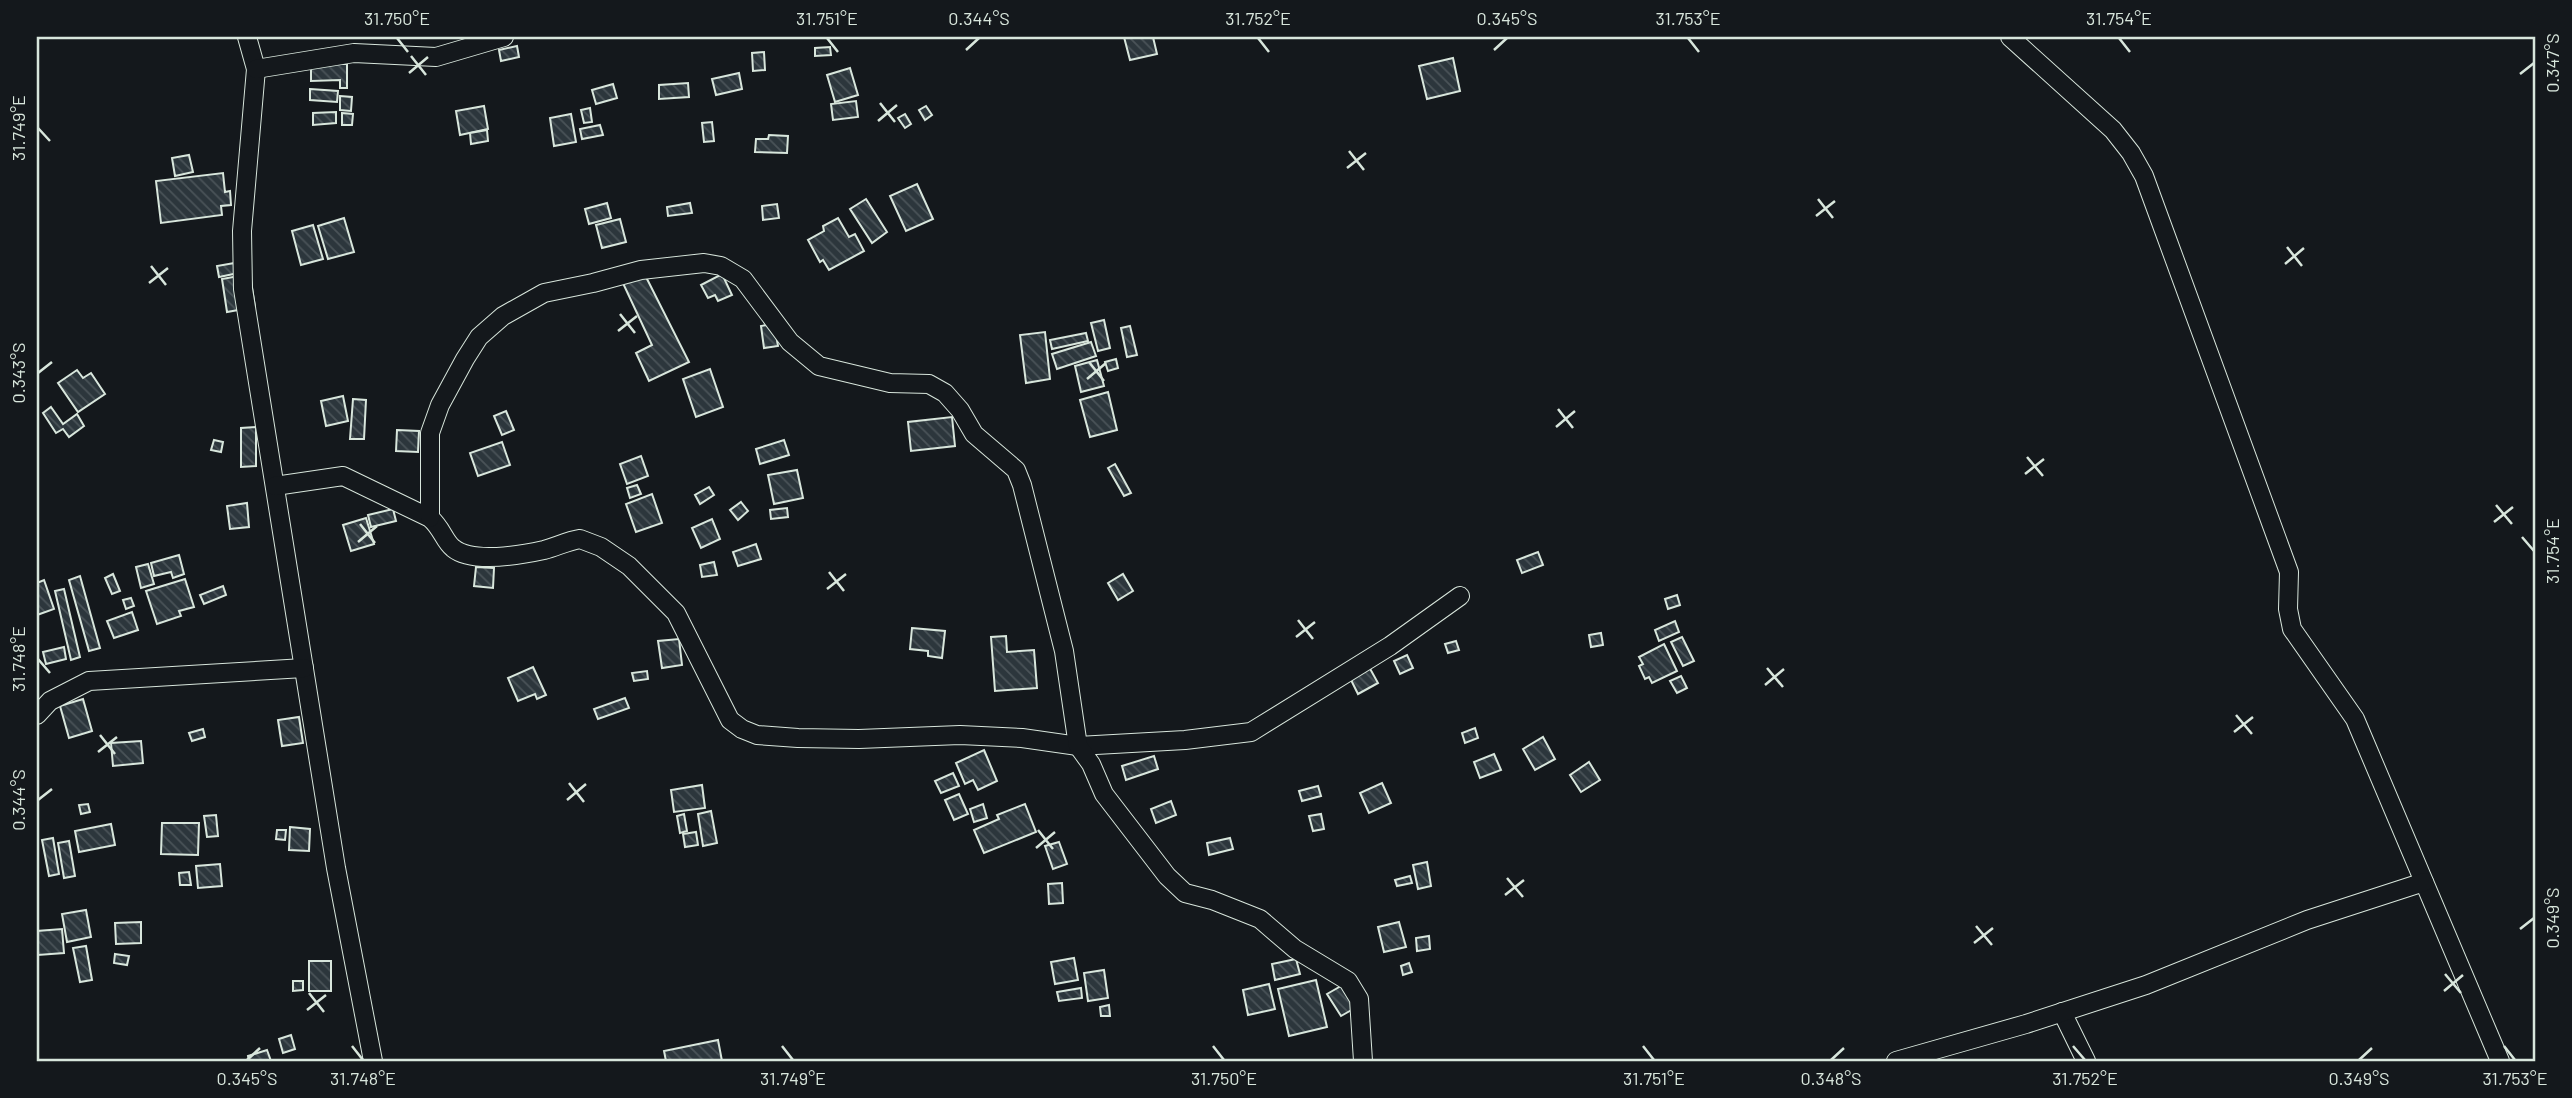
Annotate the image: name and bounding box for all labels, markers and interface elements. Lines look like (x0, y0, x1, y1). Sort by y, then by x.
text: 31.750°E (364, 7, 430, 29)
text: 31.751°E (796, 7, 858, 29)
text: 0.344°S (948, 7, 1010, 29)
text: 31.752°E (1225, 7, 1291, 29)
text: 0.345°S (1477, 7, 1537, 29)
text: 31.753°E (1655, 7, 1721, 29)
text: 31.754°E (2086, 7, 2152, 29)
text: 0.347°S (2541, 33, 2563, 93)
text: 31.749°E (7, 95, 29, 161)
text: 0.343°S (7, 342, 29, 404)
text: 31.754°E (2541, 518, 2563, 584)
text: 31.748°E (7, 626, 29, 692)
text: 0.344°S (7, 769, 29, 831)
text: 0.349°S (2541, 887, 2563, 949)
text: 0.345°S (217, 1067, 277, 1089)
text: 31.748°E (330, 1067, 396, 1089)
text: 31.749°E (760, 1067, 826, 1089)
text: 31.750°E (1191, 1067, 1257, 1089)
text: 31.751°E (1623, 1067, 1685, 1089)
text: 0.348°S (1800, 1067, 1862, 1089)
text: 31.752°E (2052, 1067, 2118, 1089)
text: 0.349°S (2328, 1067, 2390, 1089)
text: 31.753°E (2482, 1067, 2548, 1089)

